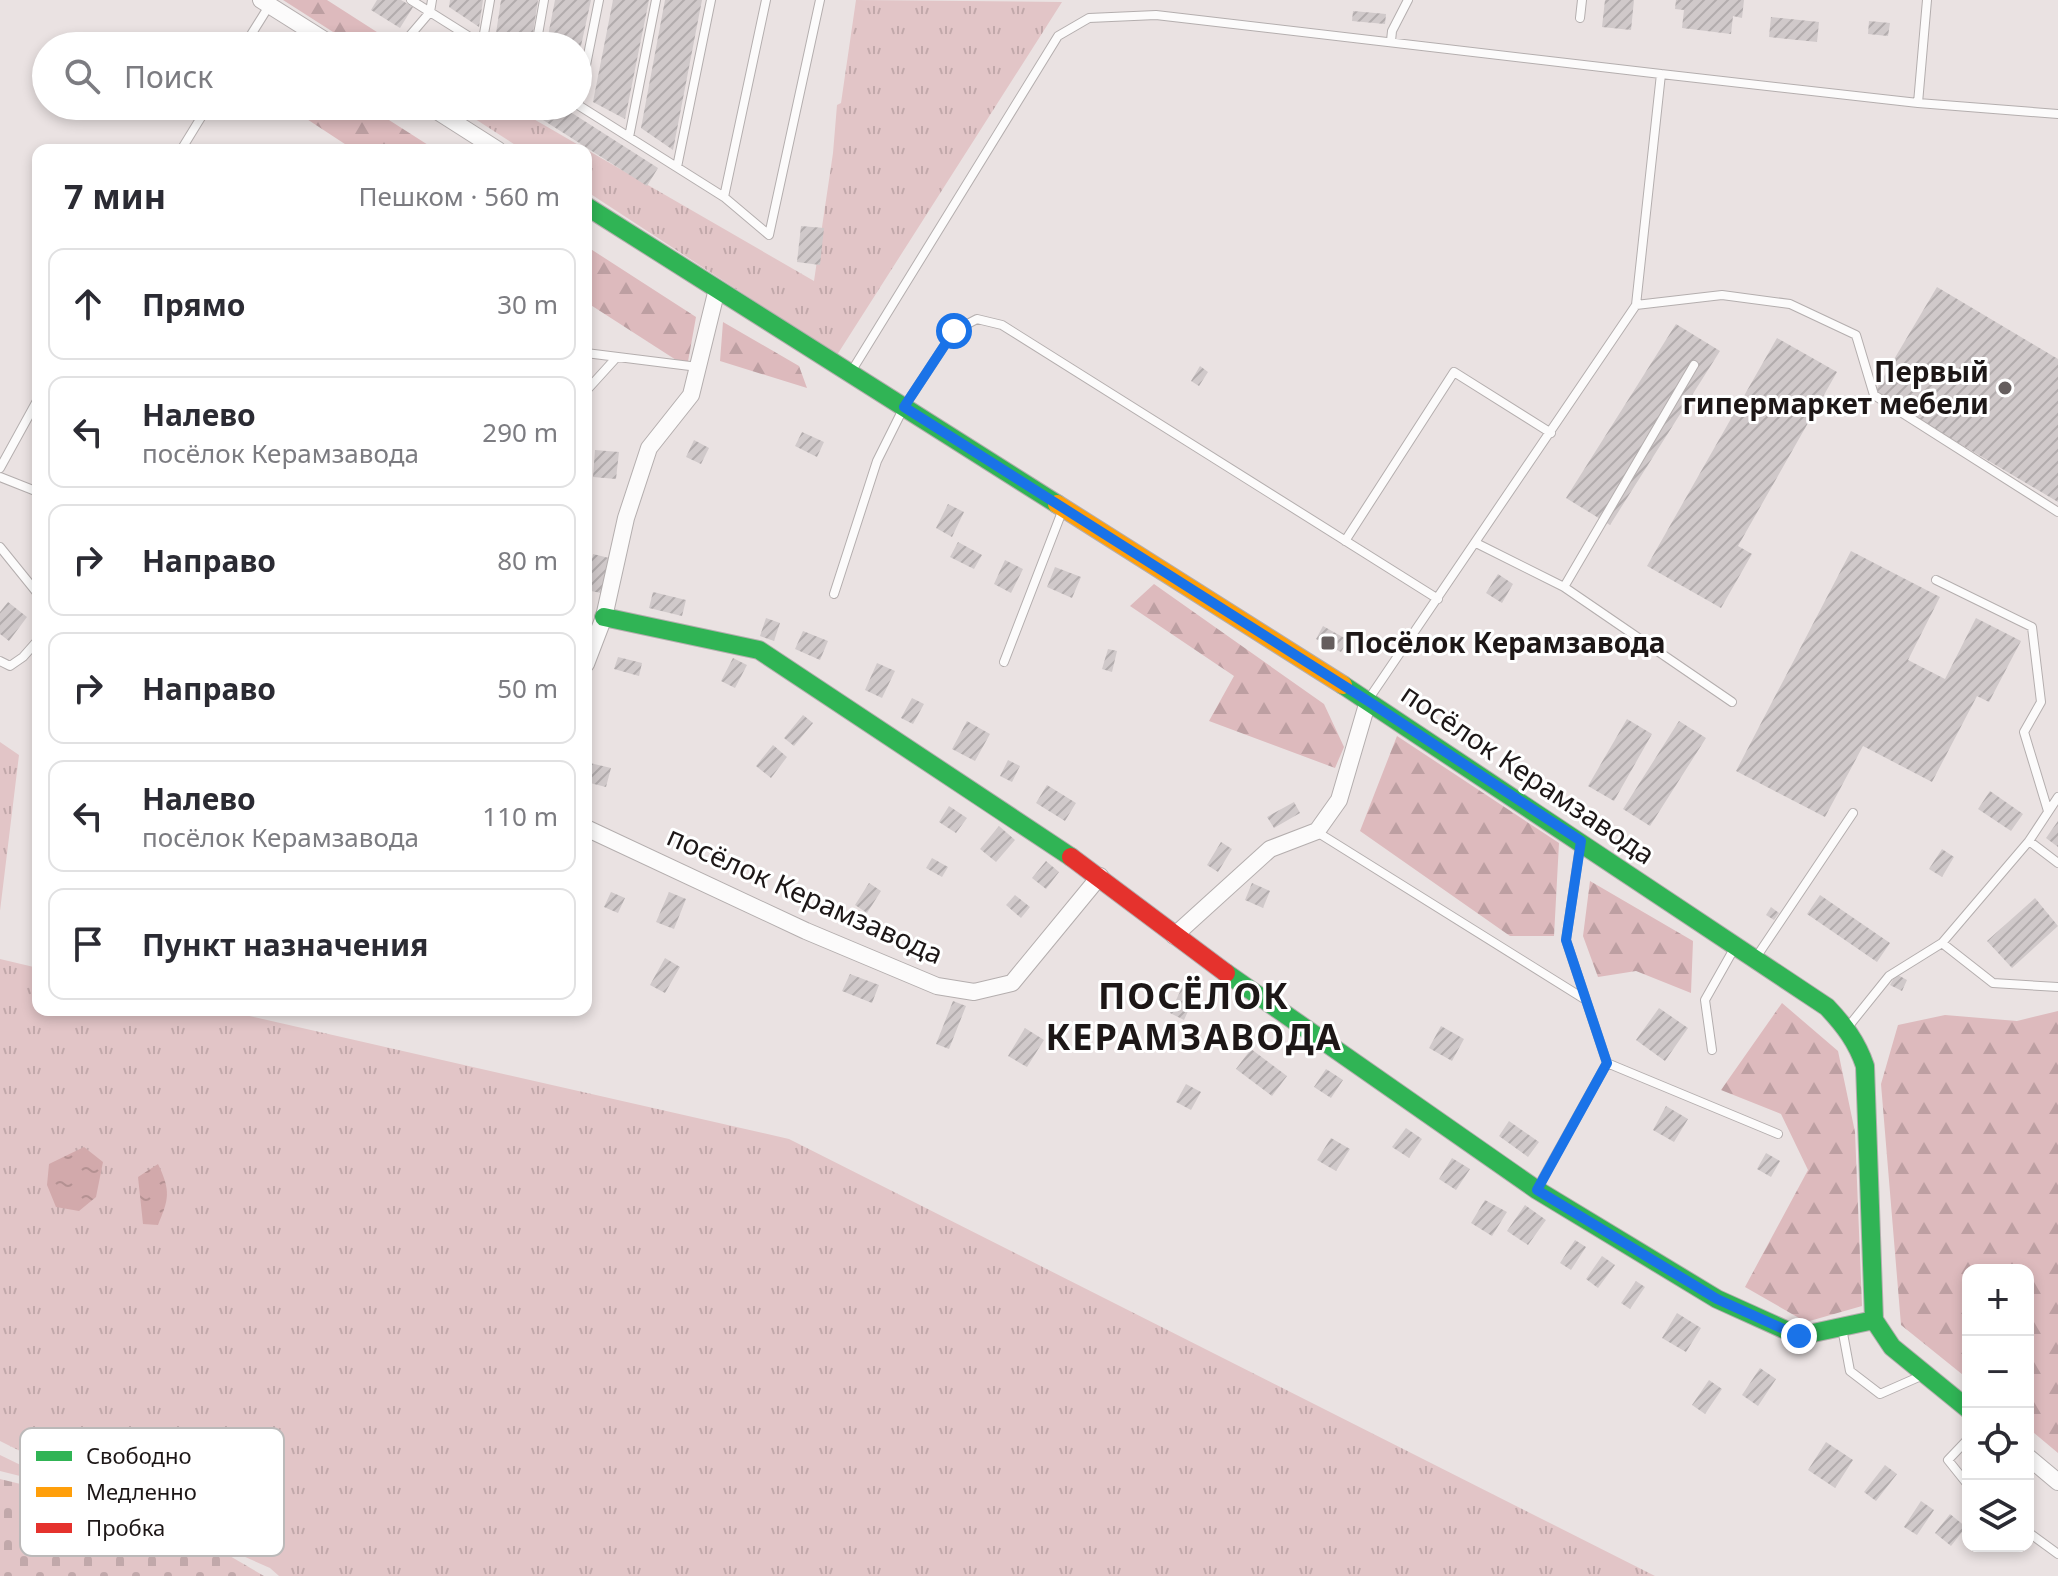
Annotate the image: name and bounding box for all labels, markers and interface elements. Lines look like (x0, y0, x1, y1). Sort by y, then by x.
search box (32, 32, 592, 120)
icon: search (60, 54, 104, 98)
text: Поиск (124, 56, 213, 97)
text: 7 мин (64, 173, 166, 219)
text: Пешком · 560 m (358, 178, 560, 214)
icon: ahead (66, 282, 110, 326)
text: Прямо (142, 284, 246, 325)
text: 30 m (497, 286, 558, 322)
route start (936, 313, 972, 349)
place label: Первый гипермаркет мебели (1682, 352, 1989, 422)
marker: Первый гипермаркет мебели (1996, 379, 2014, 397)
text: Налево (142, 394, 256, 435)
icon: left (66, 410, 110, 454)
text: 290 m (482, 414, 558, 450)
text: посёлок Керамзавода (142, 435, 419, 471)
icon: right (66, 538, 110, 582)
text: Направо (142, 540, 276, 581)
text: 80 m (497, 542, 558, 578)
place label: Посёлок Керамзавода (1344, 623, 1665, 661)
marker: Посёлок Керамзавода (1319, 634, 1337, 652)
icon: right (66, 666, 110, 710)
text: Направо (142, 668, 276, 709)
text: 50 m (497, 670, 558, 706)
street label: посёлок Керамзавода (1394, 674, 1663, 872)
text: Налево (142, 778, 256, 819)
icon: left (66, 794, 110, 838)
text: 110 m (482, 798, 558, 834)
street label: посёлок Керамзавода (661, 816, 949, 972)
text: посёлок Керамзавода (142, 819, 419, 855)
icon: arrive (66, 922, 110, 966)
text: Пункт назначения (142, 924, 428, 965)
district label: ПОСЁЛОК КЕРАМЗАВОДА (1045, 971, 1343, 1061)
map controls (1962, 1264, 2034, 1552)
button: + (1962, 1264, 2034, 1336)
route end (1781, 1318, 1817, 1354)
button: − (1962, 1336, 2034, 1408)
button: locate (1962, 1408, 2034, 1480)
legend (20, 1428, 284, 1556)
text: Свободно (86, 1440, 191, 1470)
text: Медленно (86, 1476, 197, 1506)
button: layers (1962, 1480, 2034, 1552)
text: Пробка (86, 1512, 165, 1542)

